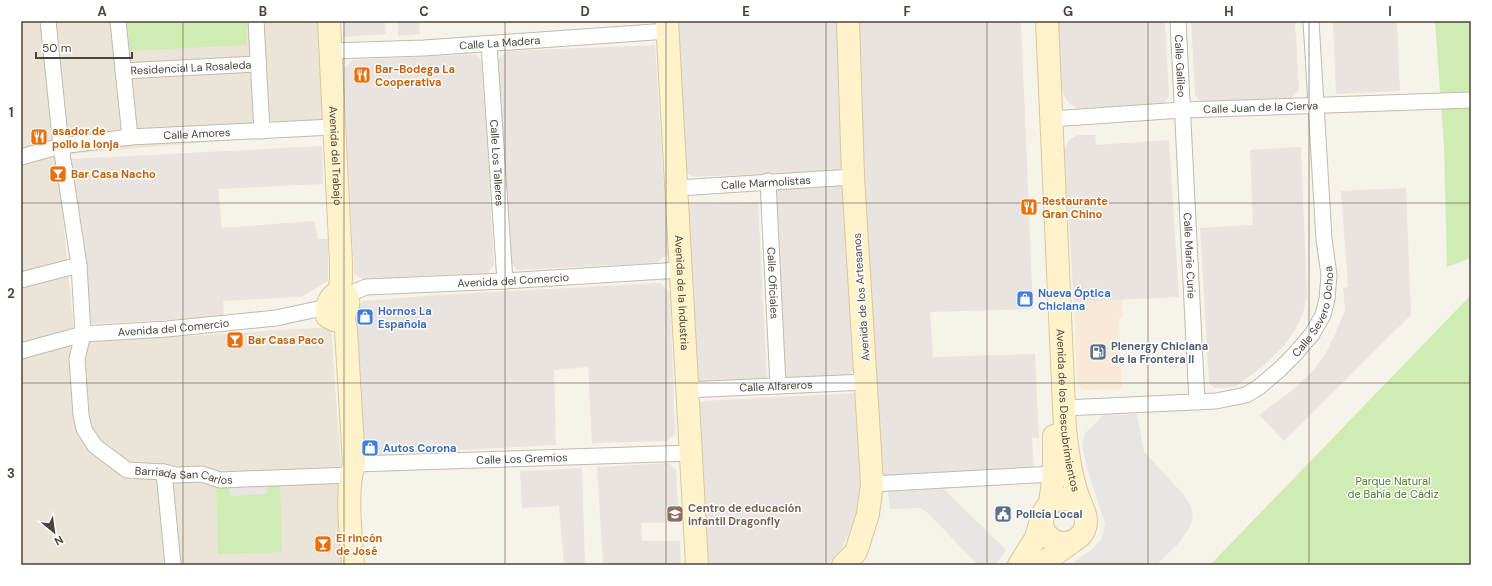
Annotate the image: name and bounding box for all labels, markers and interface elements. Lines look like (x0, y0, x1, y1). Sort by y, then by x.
text: A (97, 3, 107, 20)
text: B (259, 3, 267, 20)
text: C (419, 3, 429, 20)
text: D (580, 3, 590, 20)
text: E (742, 3, 750, 20)
text: F (903, 3, 911, 20)
text: G (1063, 3, 1073, 20)
text: H (1224, 3, 1234, 20)
text: I (1388, 3, 1392, 20)
street label: Calle La Madera (459, 33, 541, 53)
scale bar (36, 34, 132, 60)
street label: Calle Galileo (1172, 34, 1189, 98)
text: 50 m (42, 40, 71, 56)
street label: Residencial La Rosaleda (130, 57, 252, 78)
place label: Bar-Bodega La Cooperativa (375, 62, 455, 89)
restaurant icon: Bar-Bodega La Cooperativa (352, 65, 372, 85)
street label: Calle Juan de la Cierva (1203, 98, 1318, 116)
text: 1 (9, 104, 13, 121)
street label: Avenida del Trabajo (326, 106, 345, 206)
street label: Calle Los Talleres (487, 119, 507, 206)
place label: asador de pollo la lonja (52, 124, 119, 151)
street label: Calle Amores (163, 125, 231, 142)
restaurant icon: asador de pollo la lonja (29, 127, 49, 147)
bar icon: Bar Casa Nacho (48, 164, 68, 184)
place label: Bar Casa Nacho (71, 167, 156, 181)
street label: Calle Marmolistas (721, 173, 811, 192)
place label: Restaurante Gran Chino (1042, 194, 1108, 221)
restaurant icon: Restaurante Gran Chino (1019, 197, 1039, 217)
street label: Calle Marie Curie (1181, 212, 1199, 299)
street label: Avenida de los Artesanos (850, 232, 872, 362)
street label: Avenida de la Industria (672, 235, 692, 351)
street label: Calle Oficiales (764, 247, 782, 319)
street label: Calle Severo Ochoa (1289, 265, 1336, 360)
street label: Avenida del Comercio (457, 270, 569, 290)
text: 2 (7, 285, 15, 302)
place label: Nueva Óptica Chiclana (1038, 286, 1111, 313)
shop icon: Nueva Óptica Chiclana (1015, 289, 1035, 309)
place label: Hornos La Española (378, 304, 432, 331)
shop icon: Hornos La Española (355, 307, 375, 327)
street label: Avenida del Comercio (117, 316, 230, 339)
street label: Avenida de los Descubrimientos (1054, 329, 1083, 493)
bar icon: Bar Casa Paco (225, 330, 245, 350)
place label: Bar Casa Paco (248, 333, 325, 347)
place label: Plenergy Chiclana de la Frontera II (1111, 339, 1208, 366)
fuel station icon: Plenergy Chiclana de la Frontera II (1088, 342, 1108, 362)
street label: Calle Alfareros (739, 377, 813, 395)
shop icon: Autos Corona (360, 438, 380, 458)
place label: Autos Corona (383, 441, 456, 455)
street label: Calle Los Gremios (476, 450, 568, 467)
street label: Barriada San Carlos (134, 463, 233, 487)
text: 3 (7, 465, 15, 482)
park label: Parque Natural de Bahía de Cádiz (1348, 474, 1438, 501)
place label: Centro de educación infantil Dragonfly (688, 501, 802, 528)
school or university icon: Centro de educación infantil Dragonfly (665, 504, 685, 524)
public building icon: Policía Local (993, 504, 1013, 524)
place label: Policía Local (1016, 507, 1083, 521)
north arrow (34, 512, 74, 552)
place label: El rincón de José (336, 531, 383, 558)
text: N (52, 533, 66, 549)
bar icon: El rincón de José (313, 534, 333, 554)

